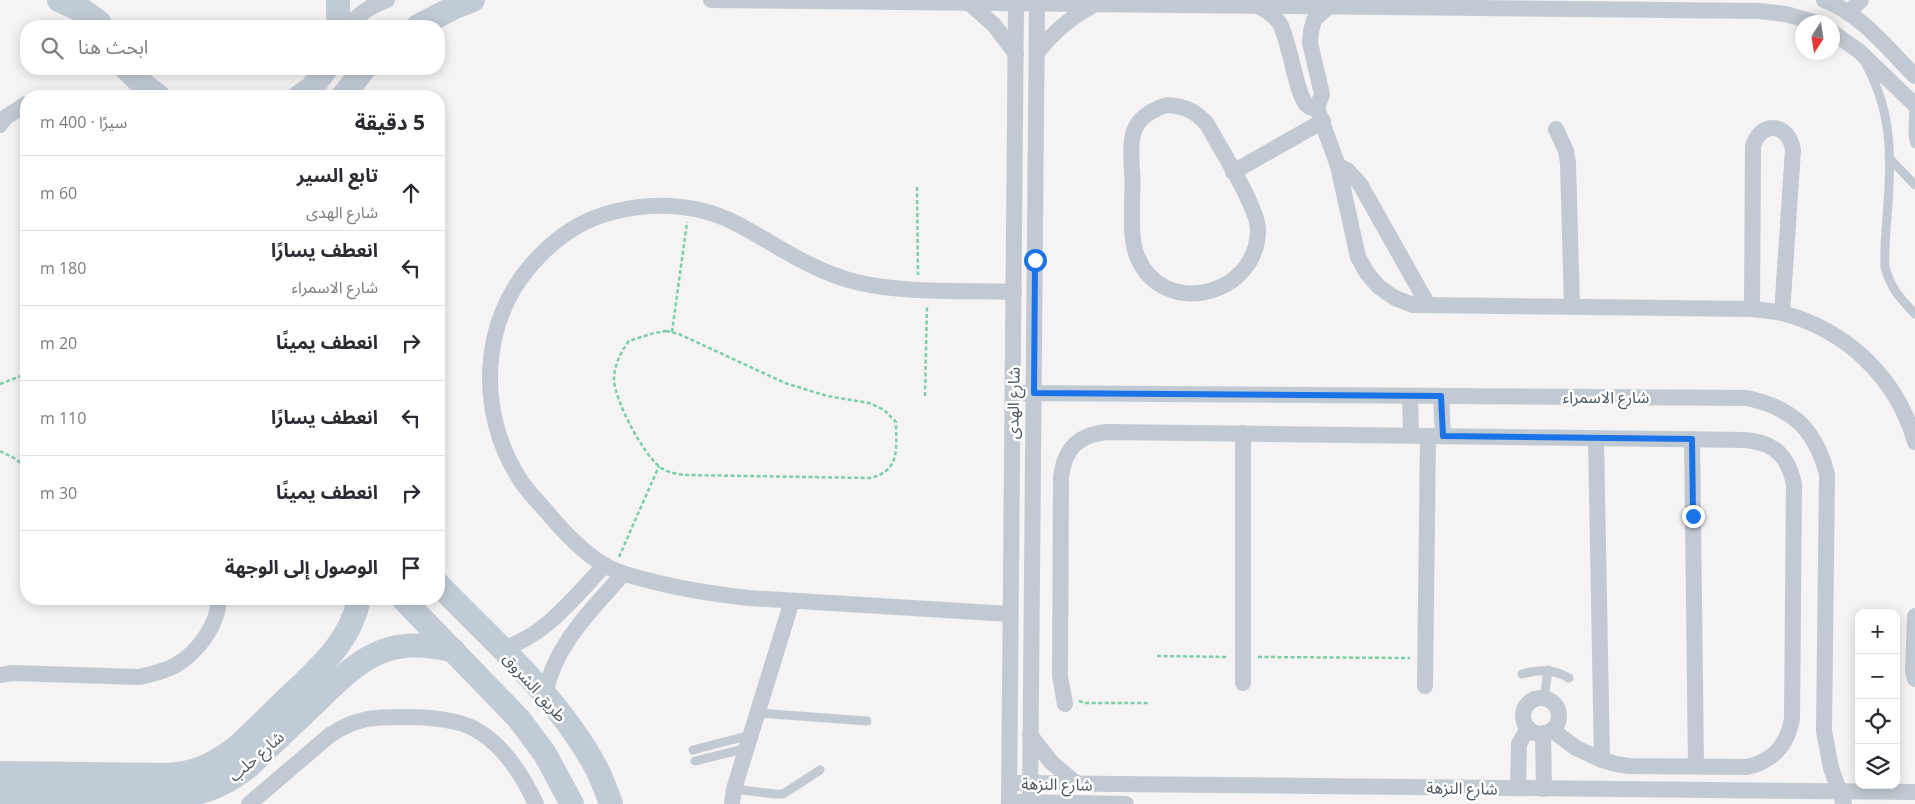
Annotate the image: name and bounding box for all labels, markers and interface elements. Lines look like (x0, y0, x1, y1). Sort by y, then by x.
north arrow (1795, 15, 1840, 60)
search box (20, 20, 445, 75)
icon: search (38, 34, 66, 62)
text: ابحث هنا (78, 34, 148, 60)
text: 5 دقيقة (355, 108, 425, 136)
text: سيرًا · 400 m (40, 111, 127, 133)
text: تابع السير (297, 162, 378, 188)
icon: ahead (397, 179, 425, 207)
text: 60 m (40, 182, 77, 204)
text: شارع الهدى (306, 201, 378, 223)
text: انعطف يسارًا (271, 237, 378, 263)
route start (1024, 249, 1047, 272)
icon: left (397, 254, 425, 282)
text: 180 m (40, 257, 86, 279)
text: شارع الاسمراء (291, 276, 378, 298)
text: انعطف يمينًا (276, 329, 378, 355)
icon: right (397, 329, 425, 357)
text: 20 m (40, 332, 77, 354)
street label: شارع الهدى (1001, 367, 1027, 439)
street label: شارع الاسمراء (1563, 386, 1649, 410)
text: انعطف يسارًا (271, 404, 378, 430)
icon: left (397, 404, 425, 432)
text: 110 m (40, 407, 86, 429)
text: انعطف يمينًا (276, 479, 378, 505)
icon: right (397, 479, 425, 507)
text: 30 m (40, 482, 77, 504)
route end (1682, 505, 1705, 528)
text: الوصول إلى الوجهة (225, 554, 378, 580)
icon: arrive (397, 554, 425, 582)
map controls (1855, 609, 1900, 789)
button: + (1855, 609, 1900, 654)
street label: طريق الشروق (498, 648, 572, 726)
button: − (1855, 654, 1900, 699)
button: locate (1855, 699, 1900, 744)
street label: شارع حلب (223, 726, 290, 788)
button: layers (1855, 744, 1900, 789)
street label: شارع النزهة (1021, 772, 1093, 798)
street label: شارع النزهة (1426, 776, 1498, 802)

